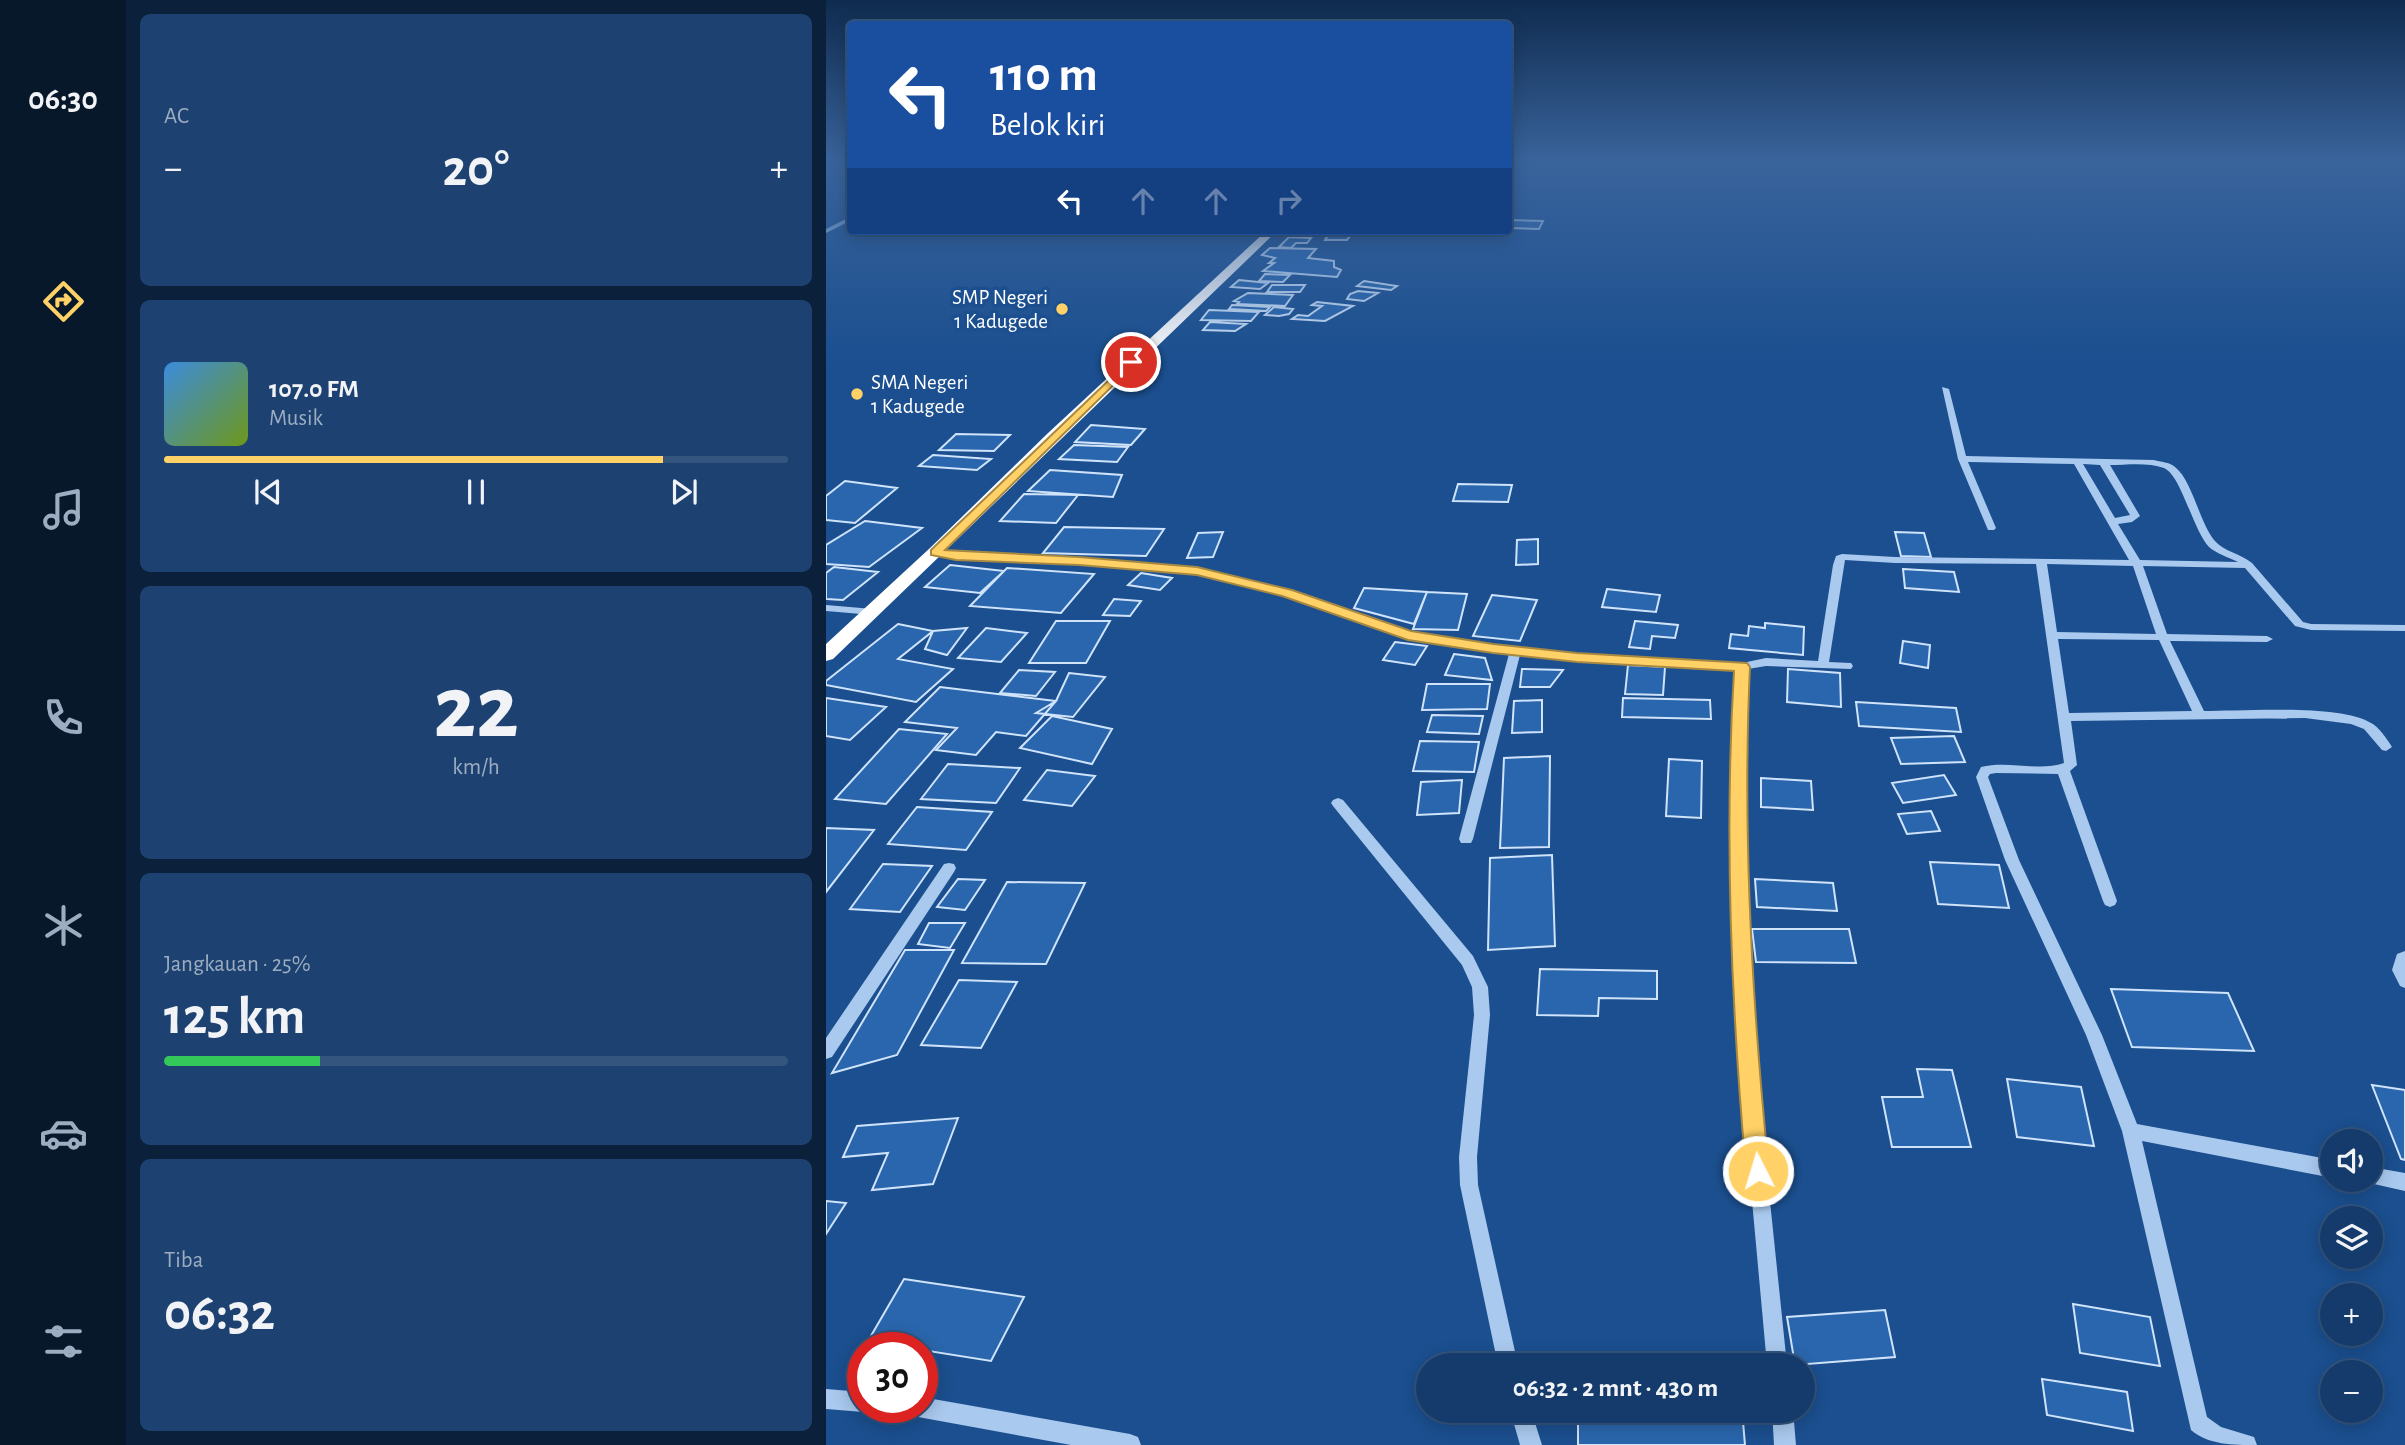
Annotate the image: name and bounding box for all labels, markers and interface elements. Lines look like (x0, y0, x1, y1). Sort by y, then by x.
icon: left (875, 49, 966, 140)
text: 110 m (990, 51, 1098, 100)
text: 06:30 (28, 83, 98, 115)
text: AC (164, 105, 189, 128)
text: Belok kiri (990, 109, 1106, 141)
text: 20° (443, 143, 509, 195)
text: − (164, 150, 182, 188)
text: + (770, 150, 788, 188)
icon: left (1051, 182, 1089, 220)
icon: ahead (1124, 182, 1162, 220)
icon: ahead (1197, 182, 1235, 220)
icon: right (1270, 182, 1308, 220)
icon: directions (39, 277, 88, 326)
place label: SMP Negeri 1 Kadugede (952, 287, 1048, 332)
marker: SMP Negeri 1 Kadugede (1054, 301, 1070, 317)
pin (1101, 332, 1161, 392)
icon: arrive (1112, 343, 1150, 381)
place label: SMA Negeri 1 Kadugede (871, 372, 968, 417)
text: 107.0 FM (269, 376, 359, 402)
marker: SMA Negeri 1 Kadugede (849, 386, 865, 402)
text: Musik (269, 407, 323, 430)
icon: previous (249, 473, 287, 511)
icon: pause (457, 473, 495, 511)
icon: next (665, 473, 703, 511)
icon: music (39, 485, 88, 534)
text: 22 (433, 663, 519, 754)
icon: phone (39, 693, 88, 742)
text: km/h (452, 756, 500, 779)
icon: climate (39, 901, 88, 950)
text: Jangkauan · 25% (164, 953, 311, 976)
text: 125 km (164, 991, 305, 1043)
icon: car (39, 1109, 88, 1158)
map controls (2320, 1129, 2383, 1423)
button: sound (2320, 1129, 2383, 1192)
position arrow (1721, 1134, 1795, 1208)
button: layers (2320, 1206, 2383, 1269)
text: Tiba (164, 1249, 203, 1272)
button: + (2320, 1283, 2383, 1346)
text: 06:32 (164, 1287, 275, 1339)
icon: filters (39, 1317, 88, 1366)
speed limit sign: 30 (847, 1332, 938, 1423)
button: − (2320, 1360, 2383, 1423)
text: 06:32 · 2 mnt · 430 m (1513, 1375, 1718, 1401)

